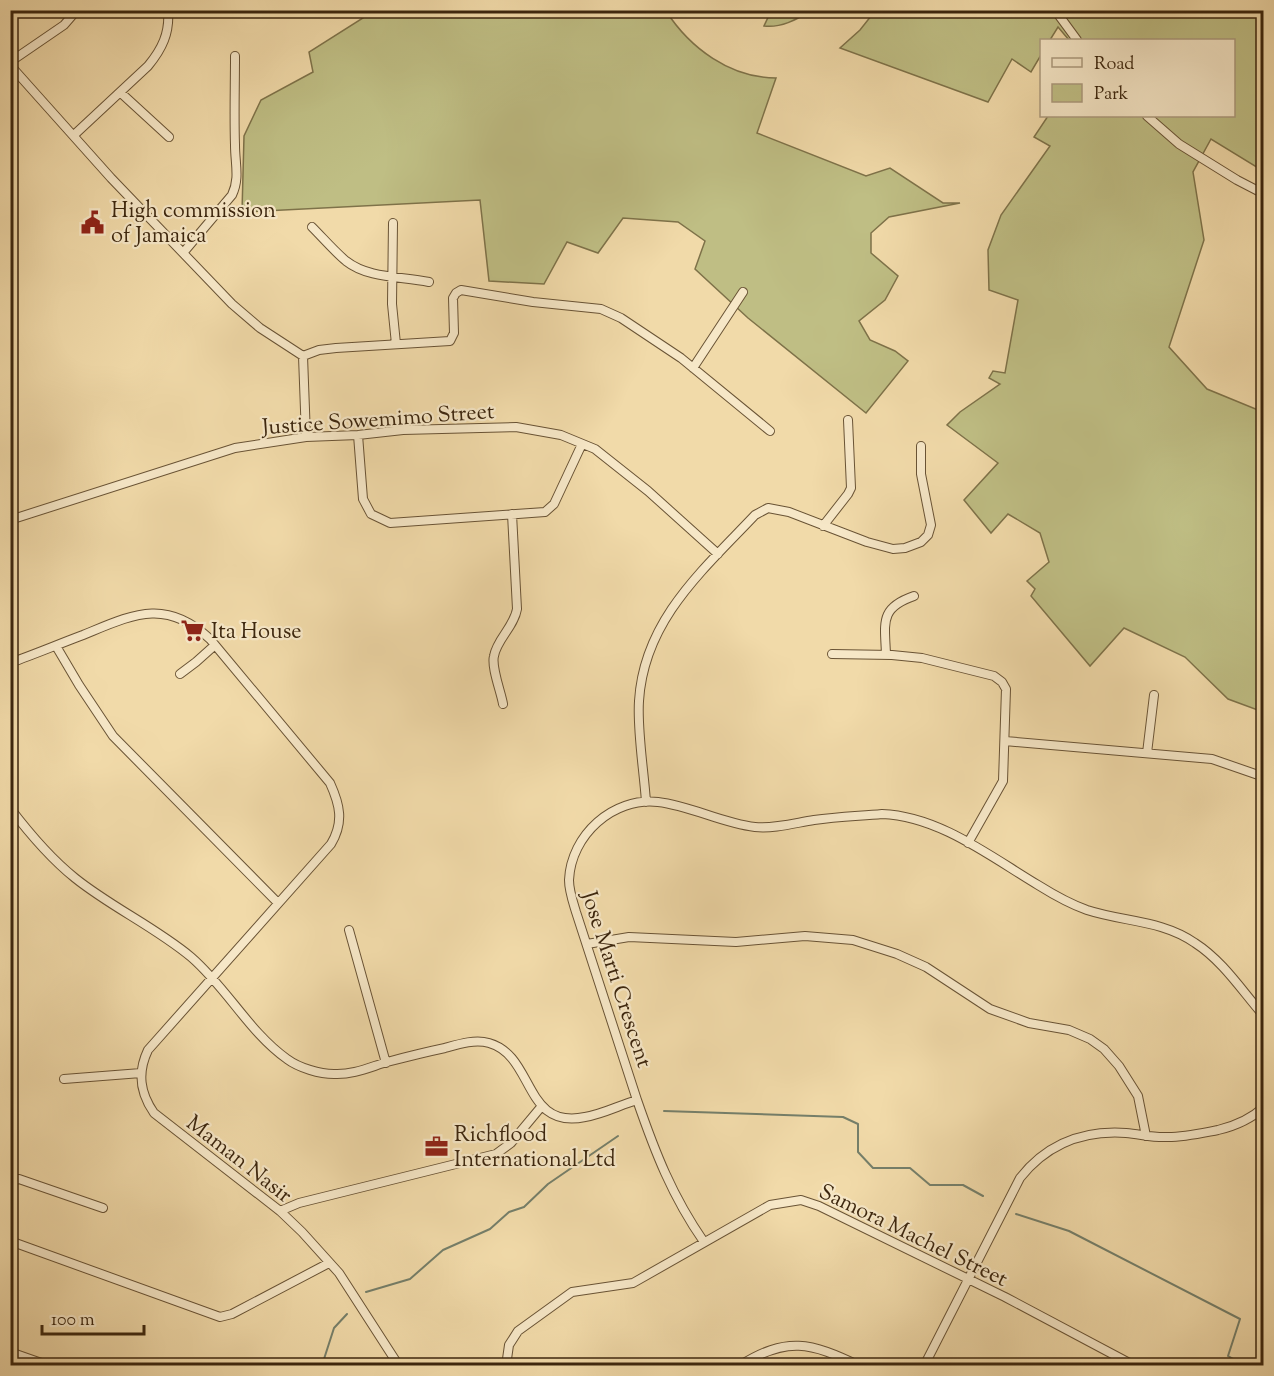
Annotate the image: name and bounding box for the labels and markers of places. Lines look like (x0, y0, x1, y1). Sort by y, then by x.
place label: High commission of Jamaica (111, 196, 276, 253)
public building icon: High commission of Jamaica (80, 209, 106, 235)
supermarket icon: Ita House (180, 617, 206, 643)
place label: Ita House (211, 617, 302, 649)
place label: Richflood International Ltd (454, 1120, 616, 1177)
office icon: Richflood International Ltd (423, 1133, 449, 1159)

